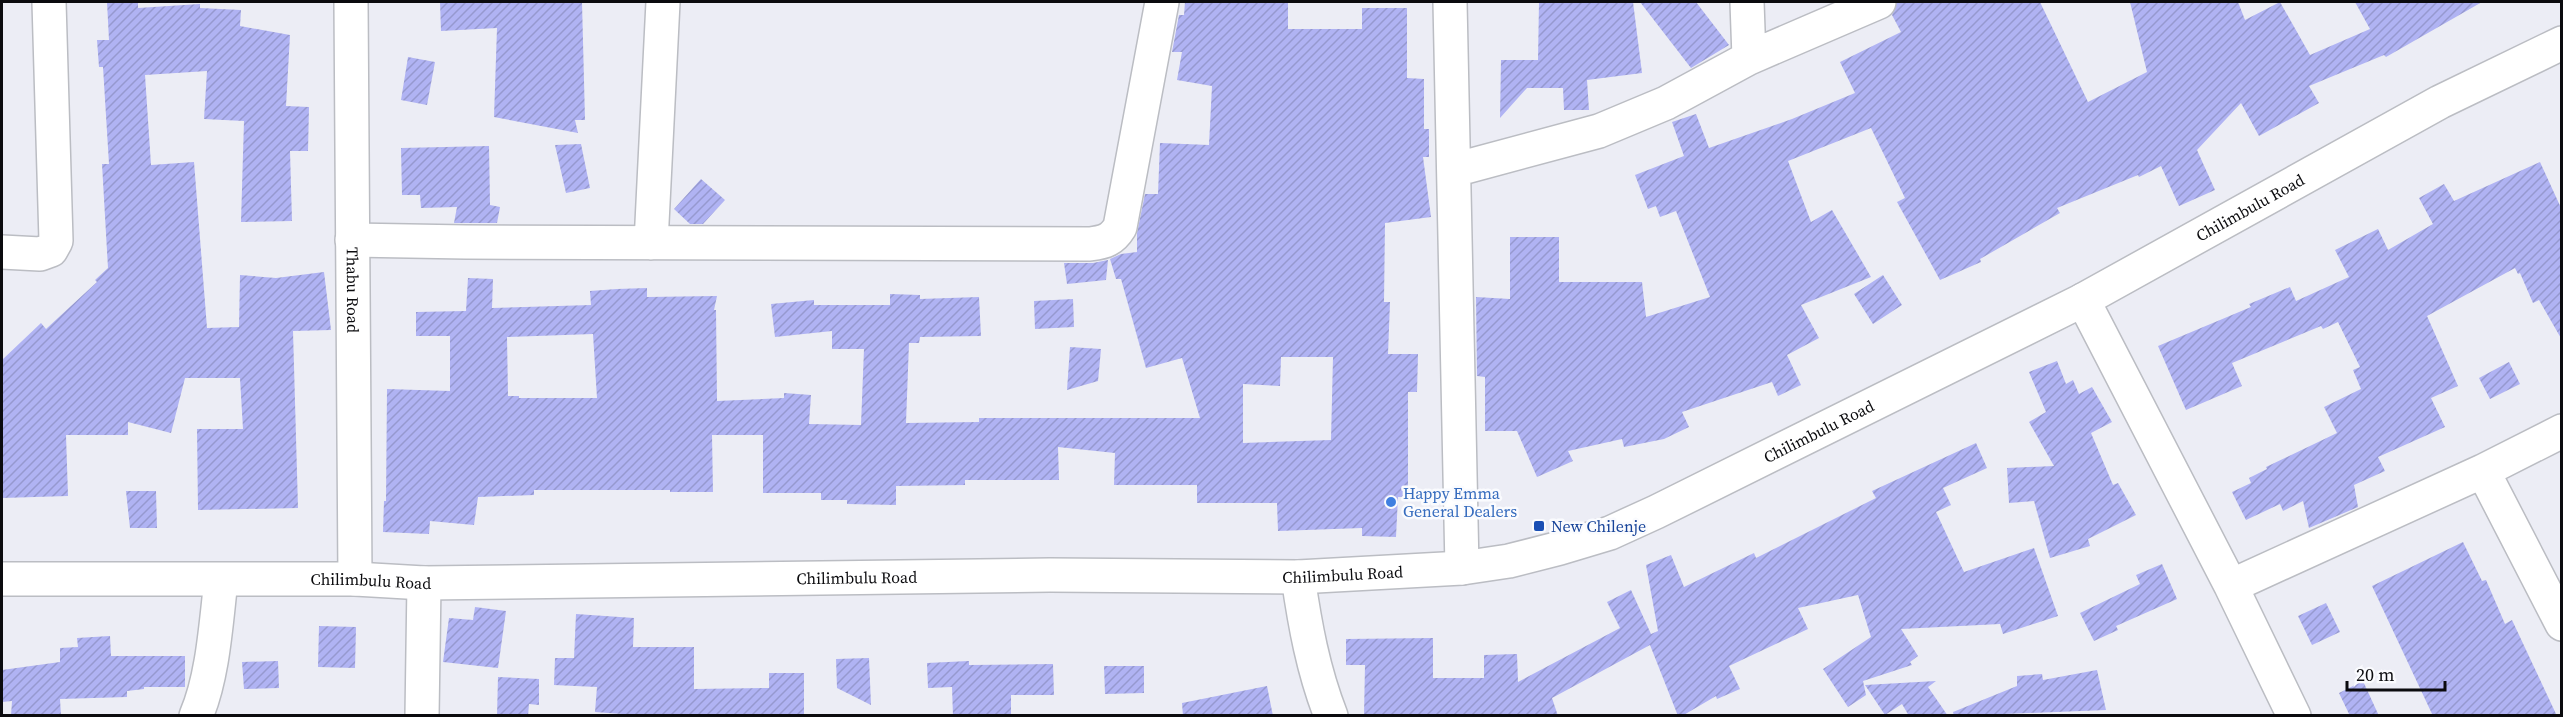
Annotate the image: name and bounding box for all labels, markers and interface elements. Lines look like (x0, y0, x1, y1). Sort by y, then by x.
street label: Chilimbulu Road (2192, 168, 2308, 246)
street label: Thabu Road (342, 247, 364, 333)
street label: Chilimbulu Road (1760, 394, 1878, 468)
place label: Happy Emma General Dealers (1403, 482, 1517, 522)
marker: Happy Emma General Dealers (1384, 495, 1398, 509)
place label: New Chilenje (1551, 515, 1646, 537)
marker: New Chilenje (1532, 519, 1546, 533)
street label: Chilimbulu Road (1282, 560, 1404, 588)
street label: Chilimbulu Road (796, 566, 917, 589)
street label: Chilimbulu Road (311, 568, 431, 594)
scale bar (2347, 654, 2444, 692)
text: 20 m (2356, 662, 2394, 687)

